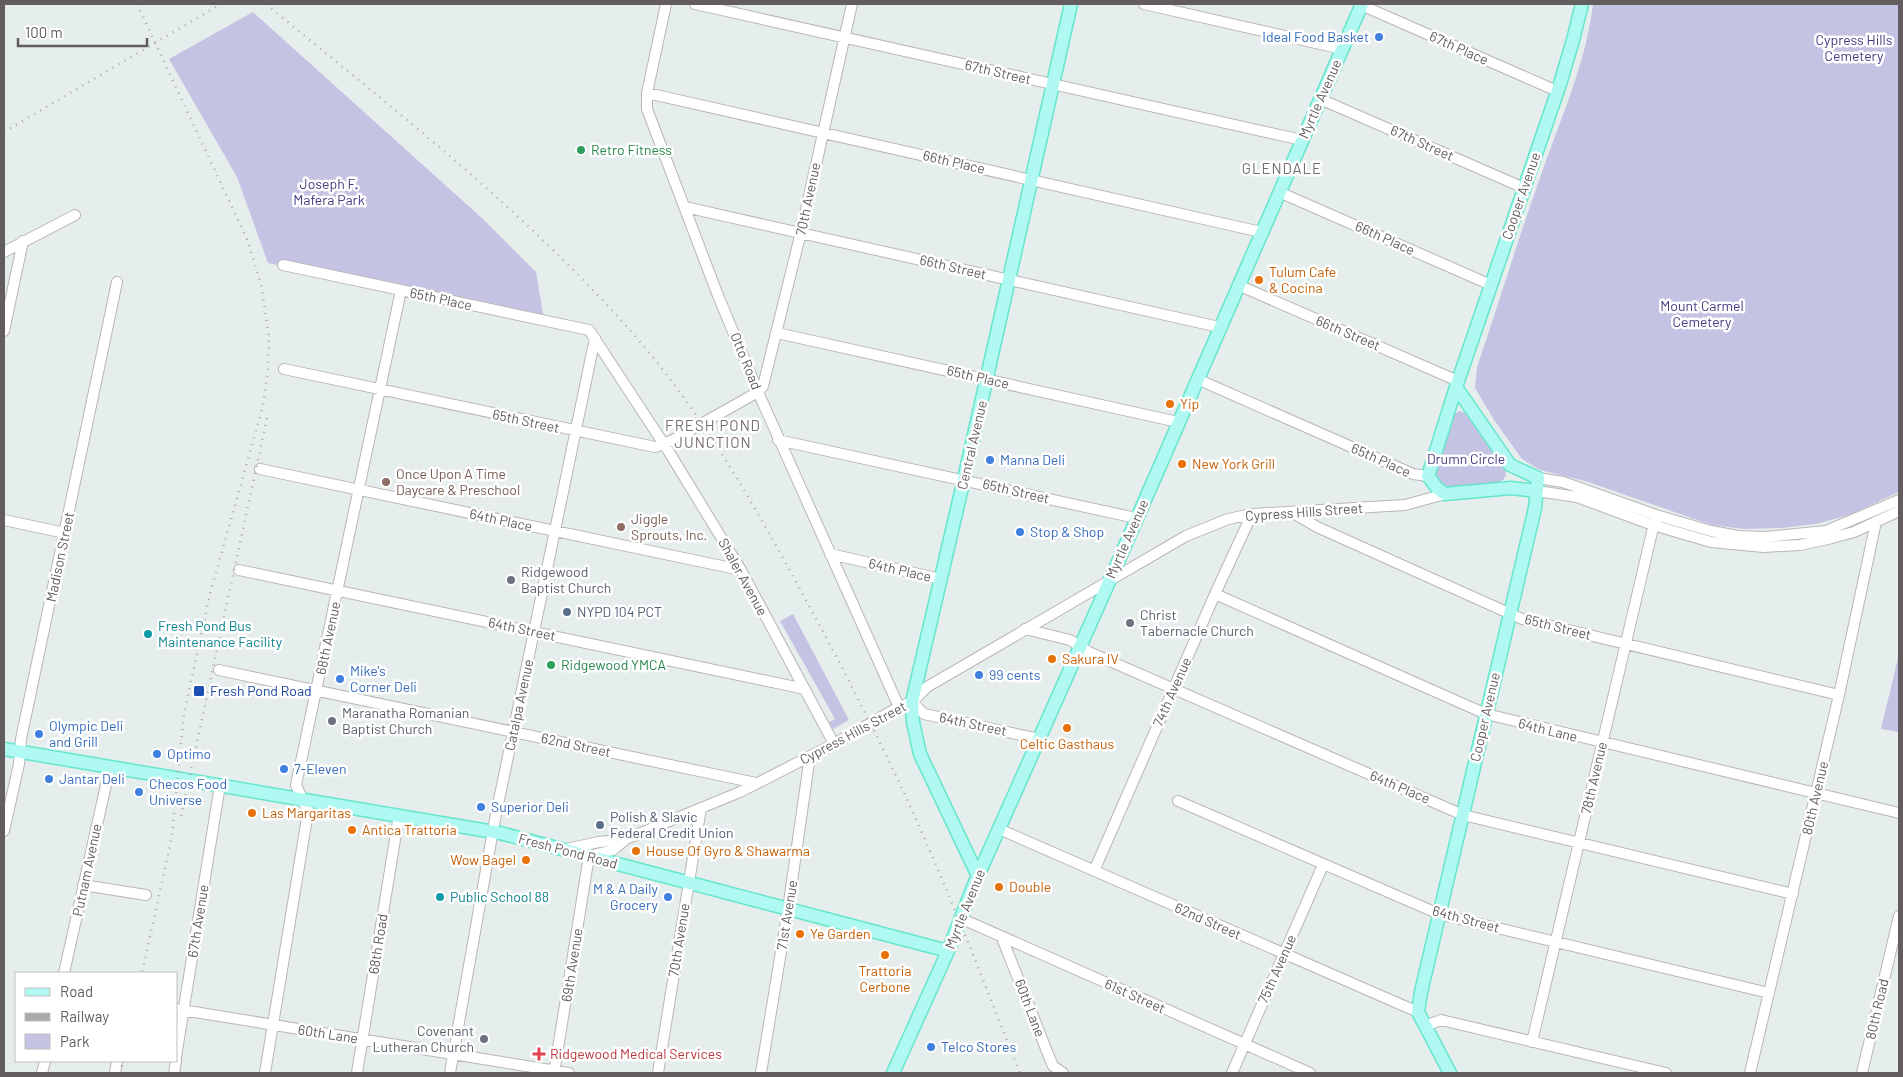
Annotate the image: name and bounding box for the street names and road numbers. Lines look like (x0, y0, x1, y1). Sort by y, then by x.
street label: 67th Place (1427, 27, 1491, 68)
street label: 67th Street (963, 56, 1033, 87)
street label: Myrtle Avenue (1295, 57, 1345, 141)
street label: 67th Street (1388, 121, 1456, 164)
street label: 66th Place (921, 146, 987, 177)
street label: Cooper Avenue (1498, 150, 1543, 242)
street label: 70th Avenue (791, 161, 824, 237)
street label: 66th Place (1353, 217, 1418, 258)
street label: 66th Street (918, 251, 988, 282)
street label: 65th Place (408, 284, 474, 313)
street label: 66th Street (1314, 311, 1383, 354)
street label: Otto Road (727, 330, 766, 392)
street label: 65th Place (945, 361, 1011, 392)
street label: Central Avenue (953, 398, 990, 491)
street label: 65th Street (491, 405, 561, 436)
street label: 65th Place (1349, 439, 1414, 480)
street label: 65th Street (981, 475, 1051, 506)
street label: Myrtle Avenue (1102, 497, 1152, 581)
street label: Cypress Hills Street (1245, 499, 1363, 524)
street label: 64th Place (468, 505, 534, 534)
street label: Madison Street (42, 510, 77, 603)
street label: Shaler Avenue (715, 535, 772, 618)
street label: 64th Place (867, 554, 933, 585)
street label: 68th Avenue (311, 600, 344, 676)
street label: 65th Street (1523, 610, 1593, 643)
street label: 64th Street (487, 613, 557, 644)
street label: 74th Avenue (1149, 654, 1194, 729)
street label: Catalpa Avenue (501, 658, 537, 752)
street label: Cooper Avenue (1466, 671, 1503, 763)
street label: Cypress Hills Street (797, 697, 909, 768)
street label: 64th Street (938, 708, 1008, 739)
street label: 64th Lane (1517, 714, 1579, 745)
street label: 62nd Street (540, 729, 613, 760)
street label: 78th Avenue (1577, 740, 1610, 816)
street label: 80th Avenue (1798, 759, 1831, 836)
street label: 64th Place (1368, 766, 1433, 807)
street label: Putnam Avenue (68, 822, 105, 918)
street label: Fresh Pond Road (517, 829, 619, 872)
street label: Myrtle Avenue (941, 866, 988, 951)
street label: 71st Avenue (773, 879, 800, 951)
street label: 67th Avenue (183, 883, 212, 959)
street label: 62nd Street (1172, 898, 1244, 943)
street label: 64th Street (1431, 901, 1501, 936)
street label: 70th Avenue (664, 902, 693, 978)
street label: 68th Road (364, 913, 391, 975)
street label: 69th Avenue (557, 927, 586, 1003)
street label: 75th Avenue (1254, 932, 1299, 1006)
street label: 61st Street (1102, 975, 1168, 1016)
street label: 60th Lane (1012, 976, 1049, 1039)
street label: 80th Road (1861, 977, 1892, 1041)
street label: 60th Lane (297, 1020, 359, 1047)

